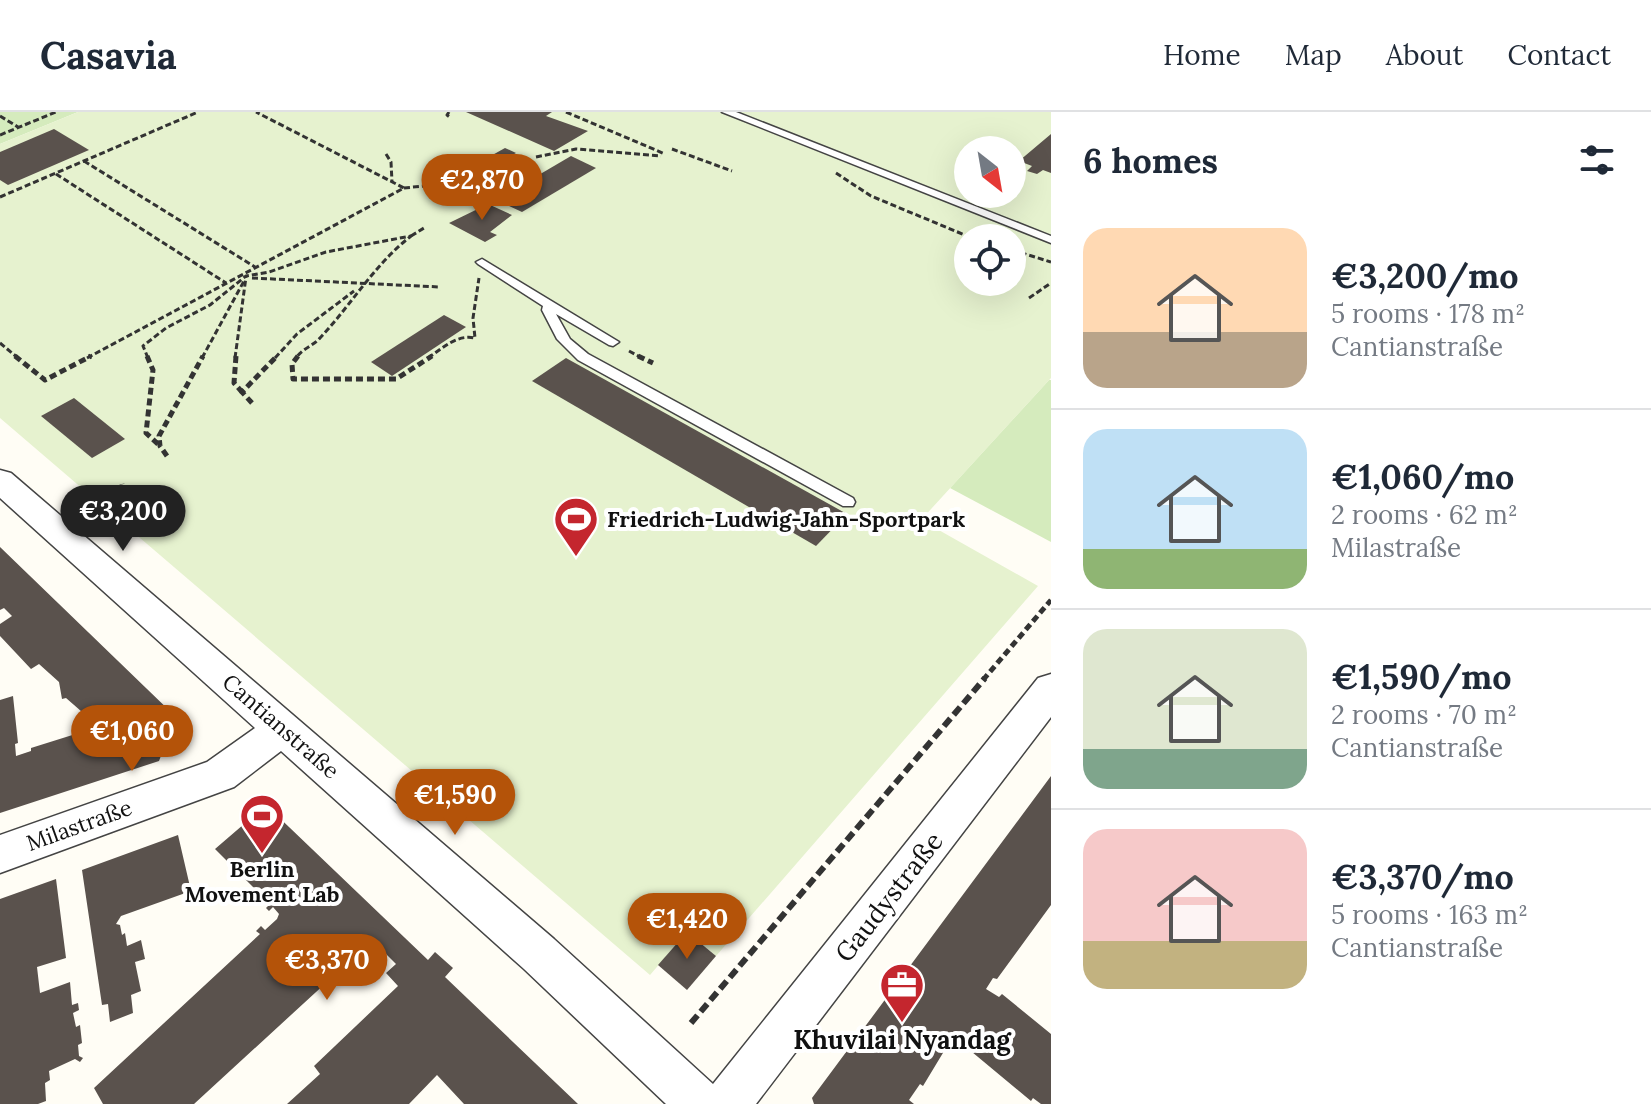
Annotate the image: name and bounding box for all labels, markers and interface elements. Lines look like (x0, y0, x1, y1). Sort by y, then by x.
text: Casavia (40, 31, 177, 79)
text: Home (1163, 37, 1241, 73)
text: Map (1285, 37, 1342, 73)
text: About (1386, 37, 1463, 73)
text: Contact (1507, 37, 1611, 73)
north arrow (954, 136, 1026, 208)
map controls (954, 136, 1026, 296)
icon: filters (1575, 138, 1619, 182)
text: 6 homes (1083, 139, 1218, 182)
pin: €2,870 (417, 154, 547, 222)
text: €2,870 (440, 163, 525, 196)
button: locate (954, 224, 1026, 296)
text: €3,200/mo (1331, 254, 1519, 297)
icon: home (1147, 260, 1243, 356)
text: 5 rooms · 178 m² (1331, 297, 1525, 330)
text: Cantianstraße (1331, 330, 1503, 363)
text: €1,060/mo (1331, 455, 1514, 498)
icon: home (1147, 461, 1243, 557)
pin: €3,200 (58, 485, 188, 553)
text: €3,200 (78, 494, 168, 527)
sports icon: Friedrich-Ludwig-Jahn-Sportpark (552, 495, 600, 558)
text: 2 rooms · 62 m² (1331, 498, 1518, 531)
place label: Friedrich-Ludwig-Jahn-Sportpark (607, 505, 965, 533)
text: Milastraße (1331, 531, 1461, 564)
text: €1,590/mo (1331, 655, 1511, 698)
icon: home (1147, 661, 1243, 757)
street label: Cantianstraße (217, 668, 345, 784)
text: 2 rooms · 70 m² (1331, 698, 1517, 731)
pin: €1,060 (67, 705, 197, 773)
text: €1,060 (89, 714, 175, 747)
text: Cantianstraße (1331, 731, 1503, 764)
pin: €1,590 (390, 769, 520, 837)
text: €1,590 (413, 778, 497, 811)
sports icon: Berlin Movement Lab (238, 792, 286, 855)
street label: Milastraße (23, 793, 136, 857)
street label: Gaudystraße (828, 825, 950, 968)
place label: Berlin Movement Lab (185, 855, 339, 908)
text: €3,370/mo (1331, 855, 1514, 898)
icon: home (1147, 861, 1243, 957)
pin: €1,420 (622, 893, 752, 961)
text: 5 rooms · 163 m² (1331, 898, 1528, 931)
text: €1,420 (646, 902, 728, 935)
text: Cantianstraße (1331, 931, 1503, 964)
pin: €3,370 (262, 934, 392, 1002)
text: €3,370 (284, 943, 370, 976)
office icon: Khuvilai Nyandag (878, 961, 926, 1024)
place label: Khuvilai Nyandag (793, 1023, 1012, 1056)

